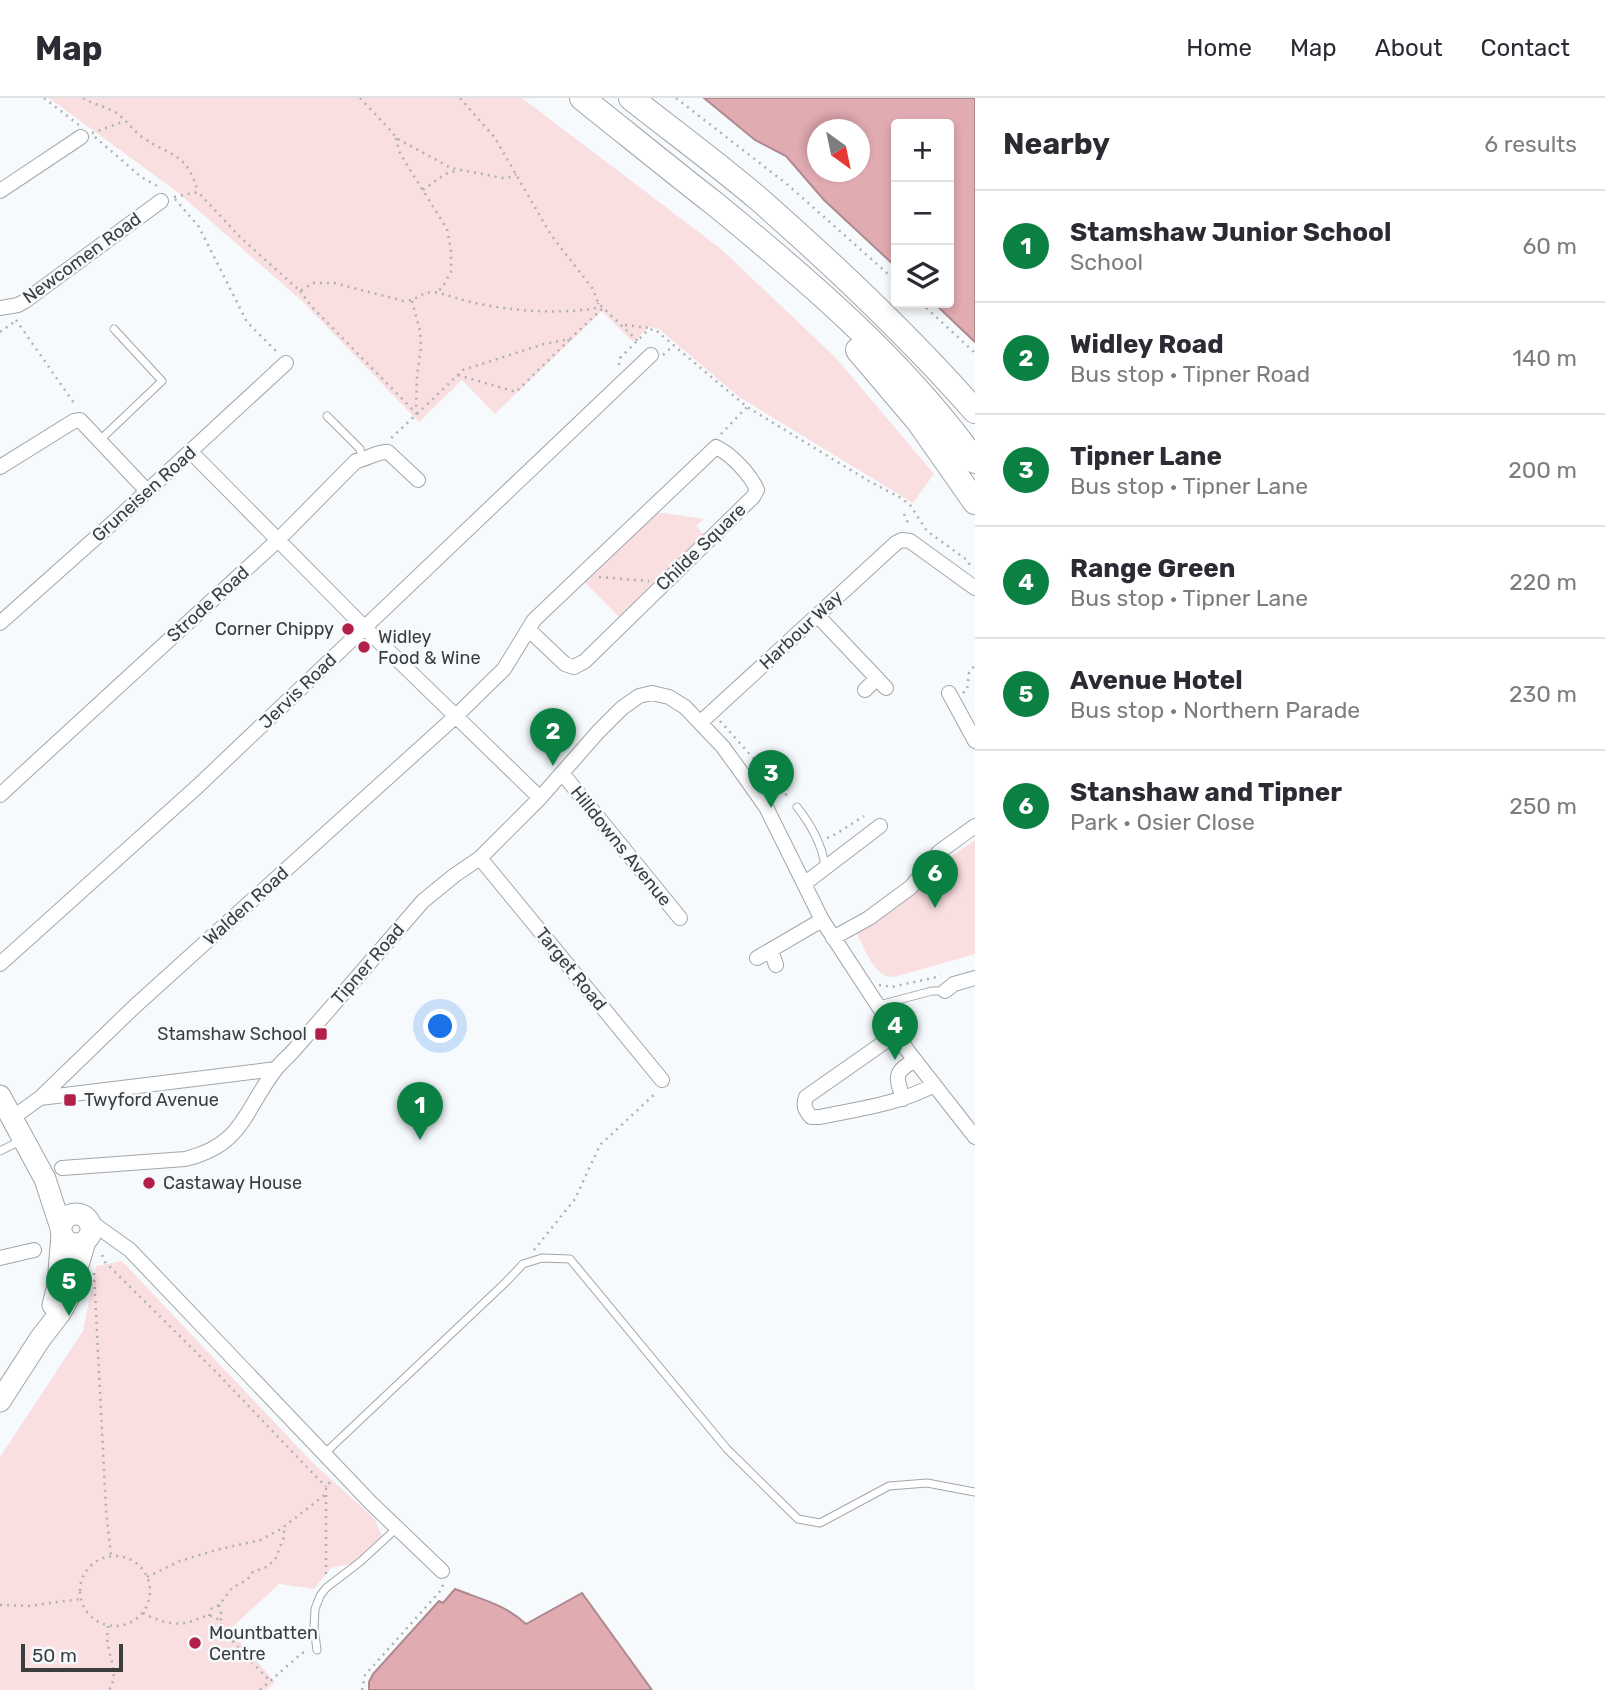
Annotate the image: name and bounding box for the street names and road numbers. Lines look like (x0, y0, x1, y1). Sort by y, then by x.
street label: Newcomen Road (19, 208, 145, 308)
street label: Gruneisen Road (87, 441, 201, 547)
street label: Childe Square (652, 499, 750, 595)
street label: Strode Road (162, 561, 254, 647)
street label: Harbour Way (755, 586, 847, 674)
street label: Jervis Road (255, 649, 341, 733)
street label: Hilldowns Avenue (566, 781, 676, 911)
street label: Walden Road (199, 862, 293, 950)
street label: Tipner Road (327, 919, 409, 1009)
street label: Target Road (531, 923, 611, 1015)

